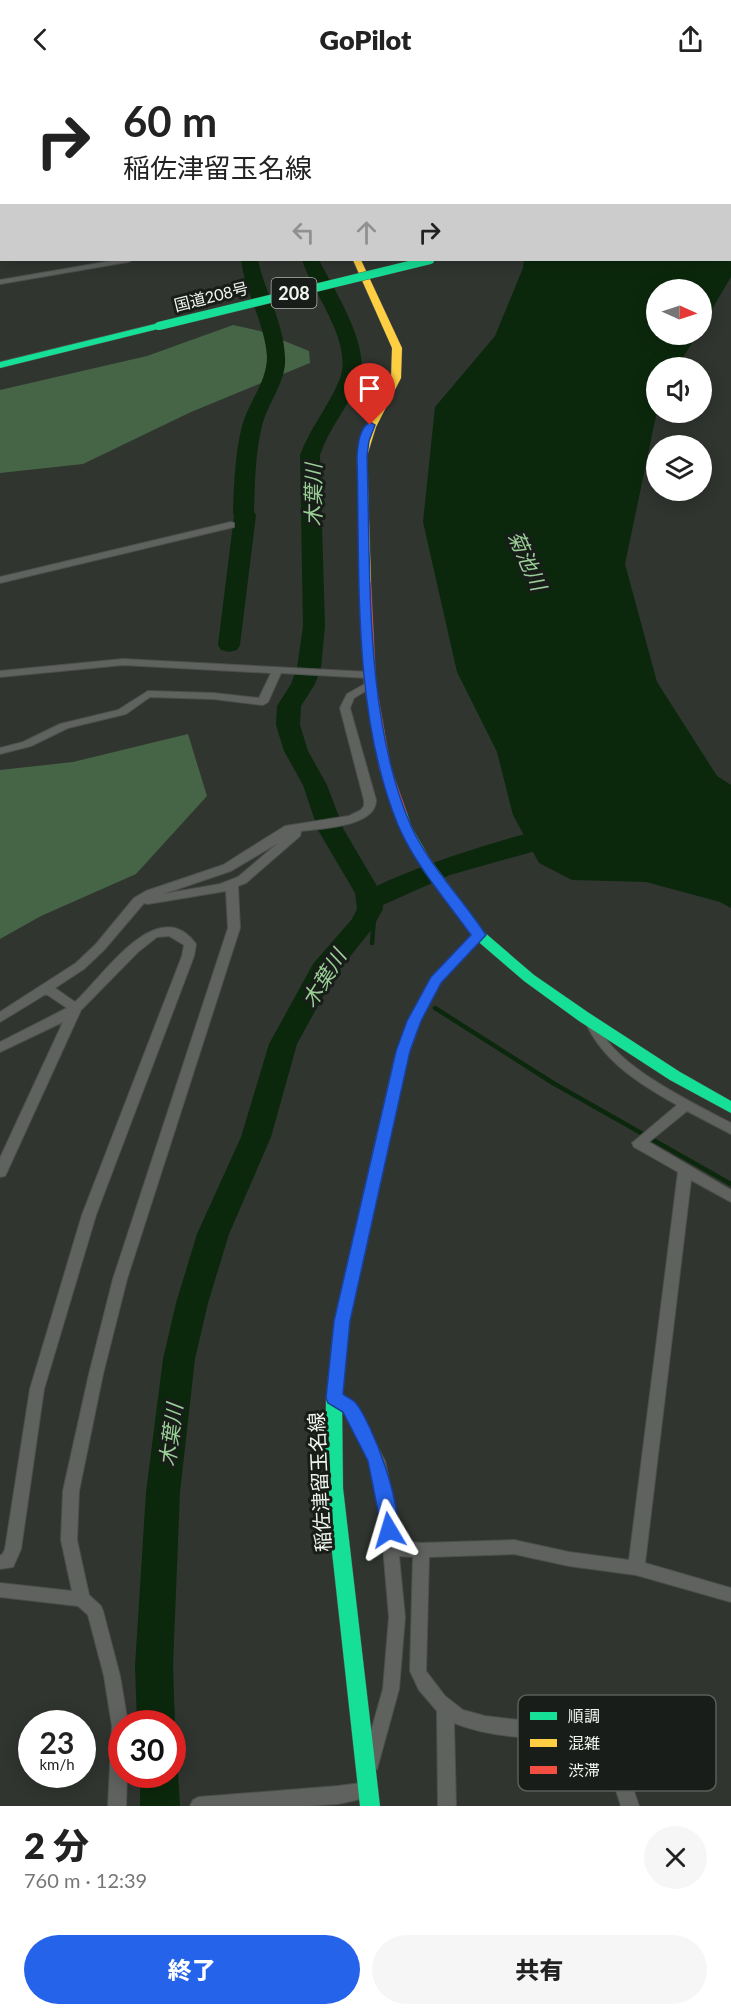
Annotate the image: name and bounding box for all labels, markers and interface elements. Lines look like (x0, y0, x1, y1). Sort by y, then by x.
icon: back (24, 23, 57, 56)
text: GoPilot (320, 23, 411, 56)
icon: share (674, 23, 707, 56)
text: 60 m (123, 96, 217, 146)
icon: right (24, 102, 102, 180)
text: 稲佐津留玉名線 (123, 151, 312, 184)
icon: left (287, 216, 320, 249)
icon: ahead (350, 216, 383, 249)
icon: right (413, 216, 446, 249)
street label: 国道208号 (172, 278, 250, 314)
road number: 208 (272, 278, 316, 308)
north arrow (646, 279, 712, 345)
map controls (646, 279, 712, 501)
button: sound (646, 357, 712, 423)
pin (344, 363, 395, 425)
icon: arrive (353, 372, 386, 405)
button: layers (646, 435, 712, 501)
water label: 木葉川 (300, 462, 325, 527)
water label: 菊池川 (504, 526, 553, 596)
water label: 木葉川 (296, 943, 351, 1011)
water label: 木葉川 (154, 1400, 186, 1468)
street label: 稲佐津留玉名線 (303, 1411, 335, 1553)
position arrow (357, 1498, 421, 1562)
legend (518, 1695, 716, 1791)
text: 順調 (568, 1706, 600, 1725)
speed limit sign: 30 (108, 1710, 186, 1788)
text: 23 (40, 1724, 74, 1760)
text: 混雑 (568, 1733, 600, 1752)
text: km/h (39, 1755, 75, 1773)
text: 渋滞 (568, 1760, 600, 1779)
text: 2 分 (24, 1823, 89, 1867)
button: close (644, 1826, 707, 1889)
text: 760 m · 12:39 (24, 1868, 147, 1892)
button: 終了 (24, 1935, 360, 2004)
button: 共有 (372, 1935, 707, 2004)

